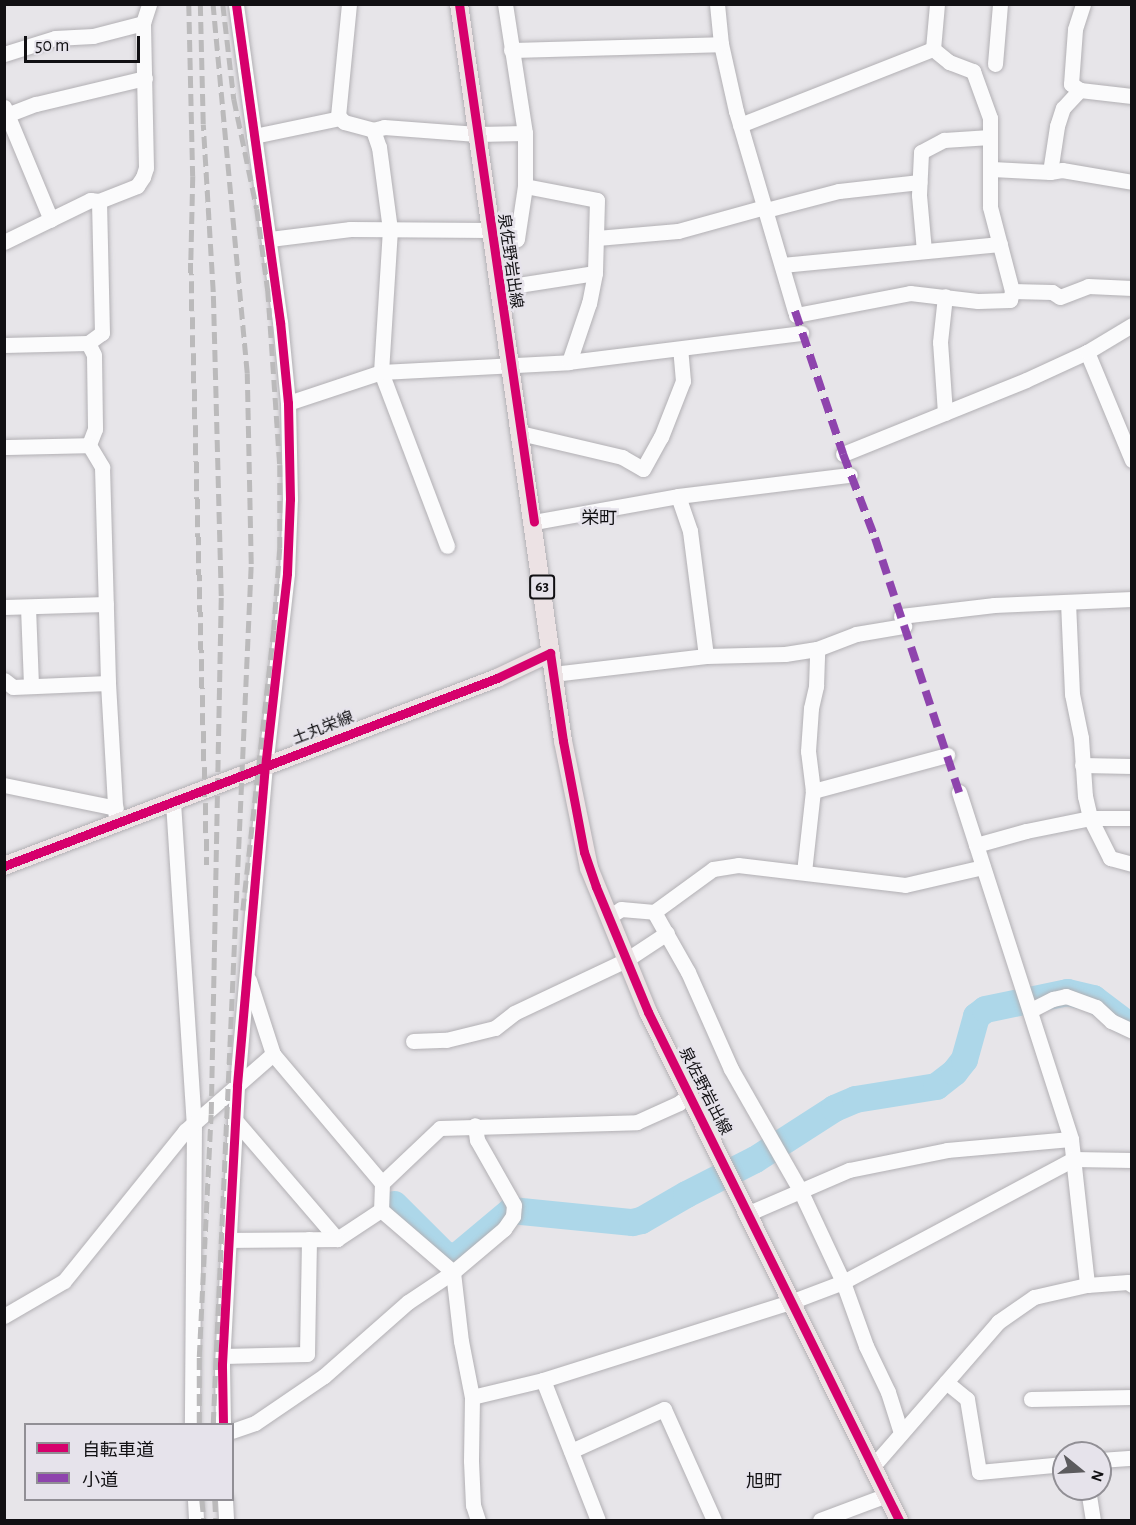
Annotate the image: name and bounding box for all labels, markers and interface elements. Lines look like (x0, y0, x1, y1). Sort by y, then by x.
scale bar (27, 24, 142, 62)
text: 50 m (35, 37, 69, 55)
street label: 泉佐野岩出線 (494, 212, 526, 310)
district label: 栄町 (581, 508, 617, 530)
road number: 63 (528, 575, 556, 599)
street label: 土丸栄線 (290, 708, 356, 748)
street label: 泉佐野岩出線 (675, 1044, 735, 1138)
legend (24, 1423, 234, 1501)
north arrow (1052, 1441, 1112, 1501)
text: 自転車道 (82, 1442, 154, 1460)
text: N (1088, 1468, 1107, 1484)
district label: 旭町 (746, 1471, 782, 1493)
text: 小道 (82, 1472, 118, 1490)

